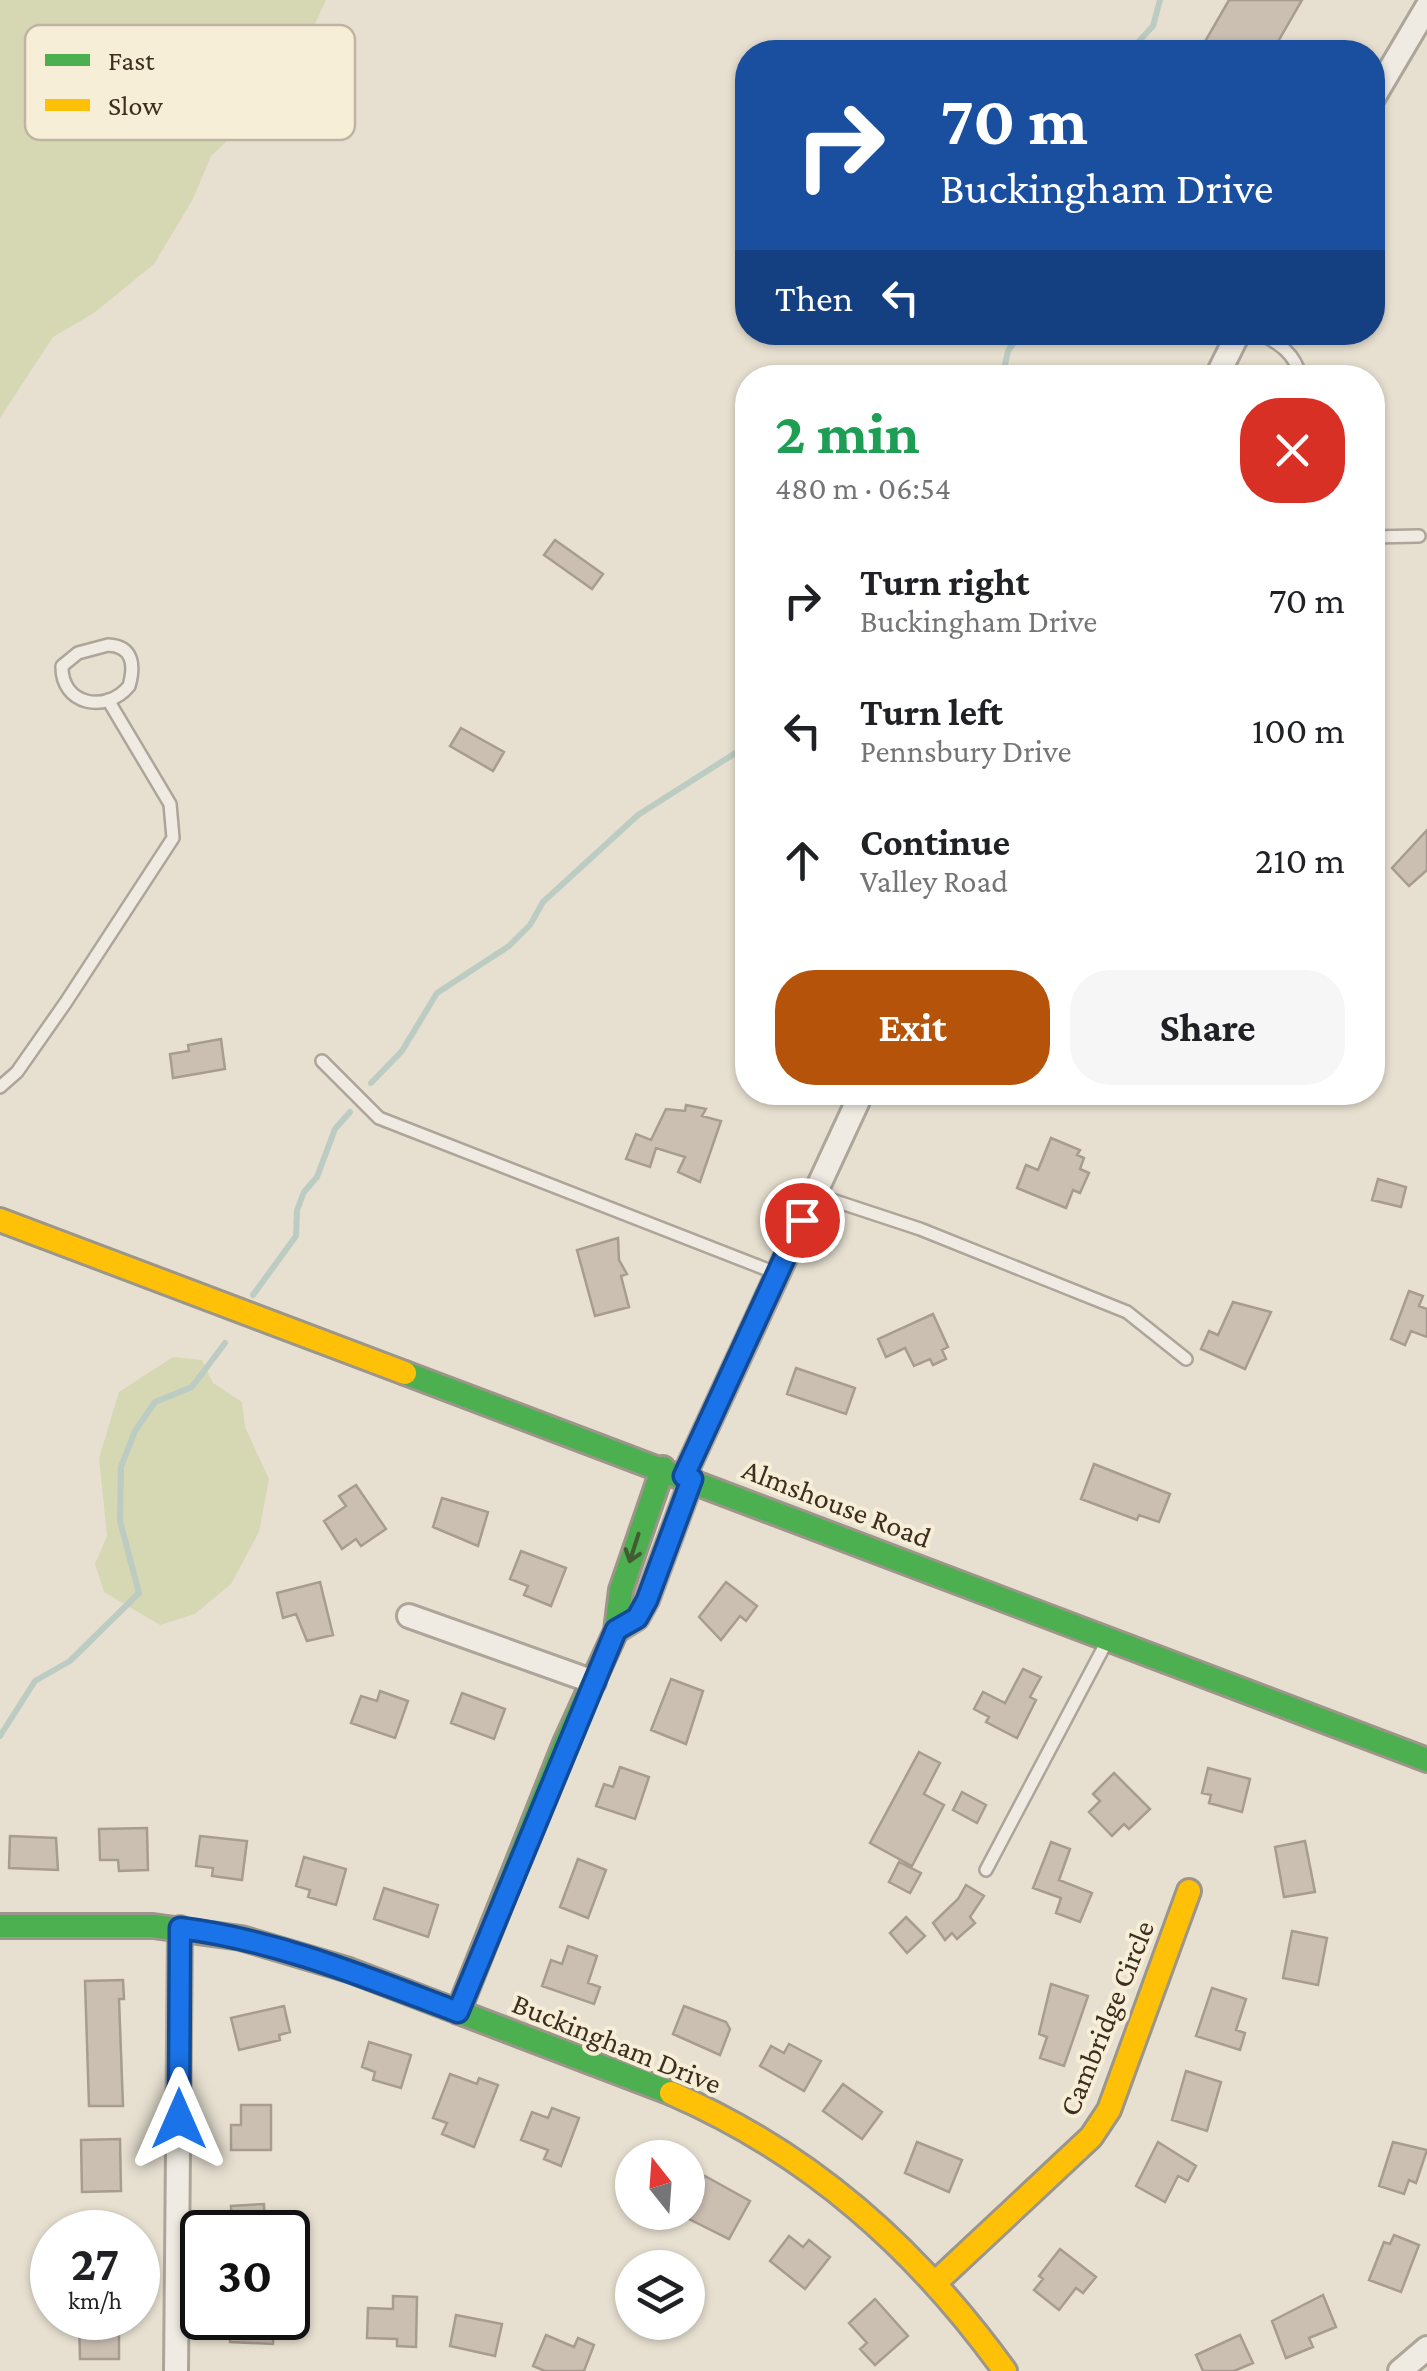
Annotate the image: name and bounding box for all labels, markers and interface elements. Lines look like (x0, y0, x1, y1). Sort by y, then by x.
legend (25, 25, 355, 140)
text: Fast (108, 45, 155, 76)
icon: right (775, 80, 905, 210)
text: 70 m (940, 81, 1088, 159)
text: Slow (108, 90, 163, 121)
text: Buckingham Drive (940, 163, 1274, 213)
icon: left (873, 270, 928, 325)
text: Then (775, 277, 853, 319)
button: close (1240, 398, 1345, 503)
text: 2 min (775, 399, 920, 466)
text: 480 m · 06:54 (775, 470, 951, 506)
text: Turn right (860, 561, 1029, 603)
icon: right (775, 573, 830, 628)
text: 70 m (1269, 579, 1345, 621)
text: Buckingham Drive (860, 603, 1097, 639)
text: Turn left (860, 691, 1003, 733)
icon: left (775, 703, 830, 758)
text: 100 m (1252, 709, 1345, 751)
text: Pennsbury Drive (860, 733, 1071, 769)
text: Continue (860, 821, 1010, 863)
icon: ahead (775, 833, 830, 888)
text: 210 m (1255, 839, 1345, 881)
text: Valley Road (860, 863, 1008, 899)
button: Exit (775, 970, 1050, 1085)
button: Share (1070, 970, 1345, 1085)
pin (760, 1178, 845, 1263)
icon: arrive (775, 1193, 830, 1248)
street label: Almshouse Road (738, 1452, 936, 1554)
one-way arrow (624, 1532, 642, 1563)
street label: Cambridge Circle (1052, 1916, 1161, 2121)
street label: Buckingham Drive (507, 1986, 726, 2101)
position arrow (127, 2067, 231, 2171)
north arrow (615, 2140, 705, 2230)
map controls (615, 2140, 705, 2340)
speed limit sign: 30 (180, 2210, 310, 2340)
text: 27 (71, 2235, 119, 2291)
button: layers (615, 2250, 705, 2340)
text: km/h (68, 2287, 122, 2314)

